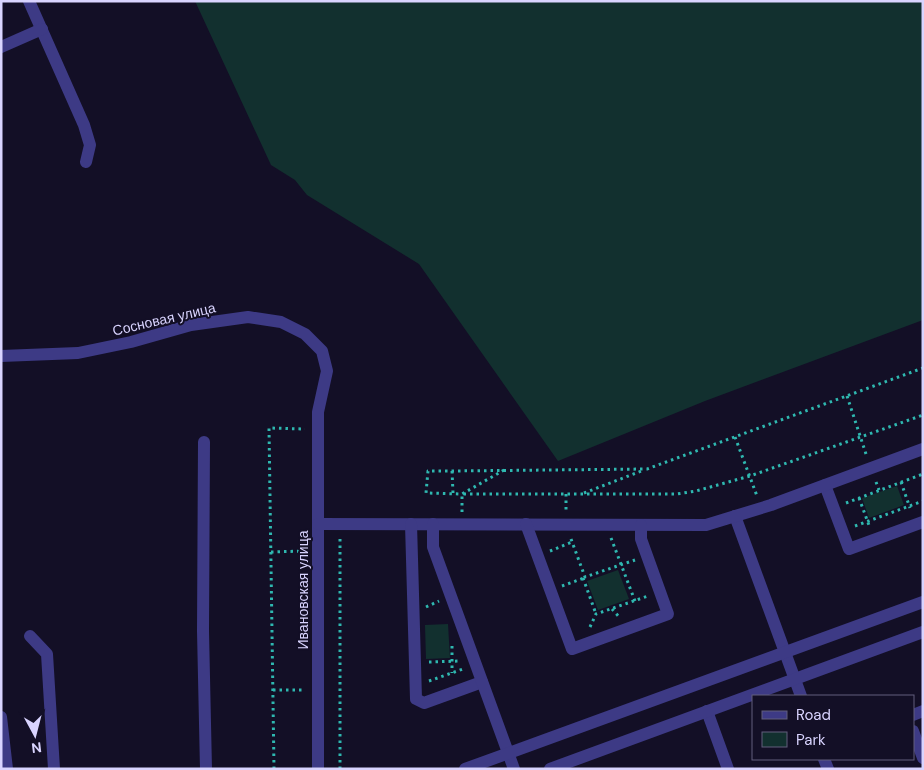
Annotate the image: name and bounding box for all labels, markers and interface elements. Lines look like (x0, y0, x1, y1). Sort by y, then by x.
street label: Сосновая улица (111, 298, 218, 340)
street label: Ивановская улица (294, 530, 312, 649)
legend (752, 695, 914, 760)
text: Road (796, 705, 831, 725)
north arrow (10, 710, 60, 760)
text: Park (796, 730, 826, 750)
text: N (30, 738, 43, 757)

